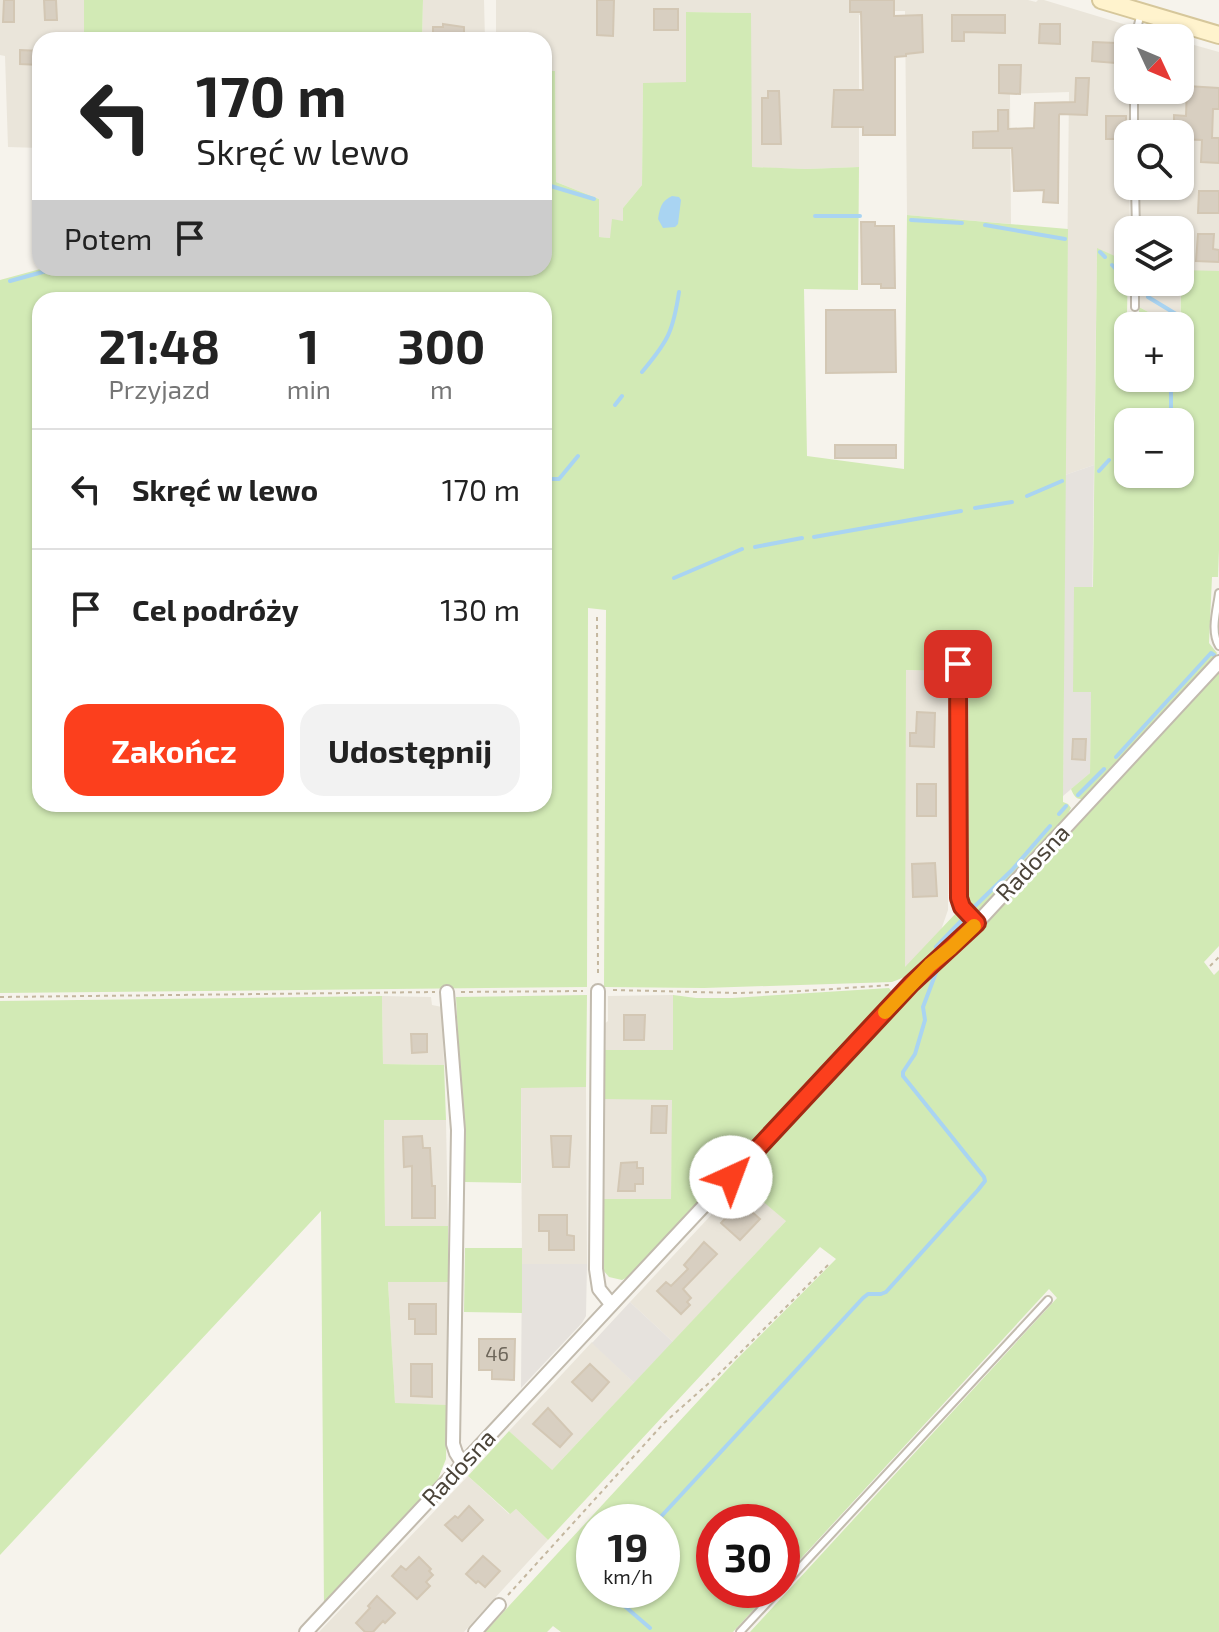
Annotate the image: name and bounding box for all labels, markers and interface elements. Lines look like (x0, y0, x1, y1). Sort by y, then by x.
north arrow (1114, 24, 1194, 104)
map controls (1114, 24, 1194, 488)
text: 170 m (196, 61, 347, 128)
icon: left (64, 64, 168, 168)
button: search (1114, 120, 1194, 200)
text: Skręć w lewo (196, 129, 410, 172)
icon: arrive (168, 216, 212, 260)
button: layers (1114, 216, 1194, 296)
text: Potem (64, 220, 152, 256)
button: + (1114, 312, 1194, 392)
text: 21:48 (99, 316, 220, 374)
text: 1 (298, 316, 319, 374)
text: 300 (398, 316, 485, 374)
text: Przyjazd (108, 373, 210, 404)
text: min (287, 373, 331, 404)
text: m (430, 373, 453, 404)
button: − (1114, 408, 1194, 488)
icon: left (64, 467, 108, 511)
text: Skręć w lewo (132, 471, 318, 507)
text: 170 m (442, 471, 520, 507)
icon: arrive (64, 587, 108, 631)
text: Cel podróży (132, 591, 299, 627)
text: 130 m (440, 591, 520, 627)
pin (924, 630, 992, 698)
icon: arrive (936, 642, 980, 686)
button: Zakończ (64, 704, 284, 796)
button: Udostępnij (300, 704, 520, 796)
street label: Radosna (989, 817, 1075, 907)
position arrow (689, 1135, 773, 1219)
house number: 46 (485, 1341, 509, 1365)
street label: Radosna (415, 1422, 501, 1512)
speed limit sign: 30 (696, 1504, 800, 1608)
text: 19 (608, 1522, 648, 1570)
text: km/h (603, 1564, 653, 1588)

